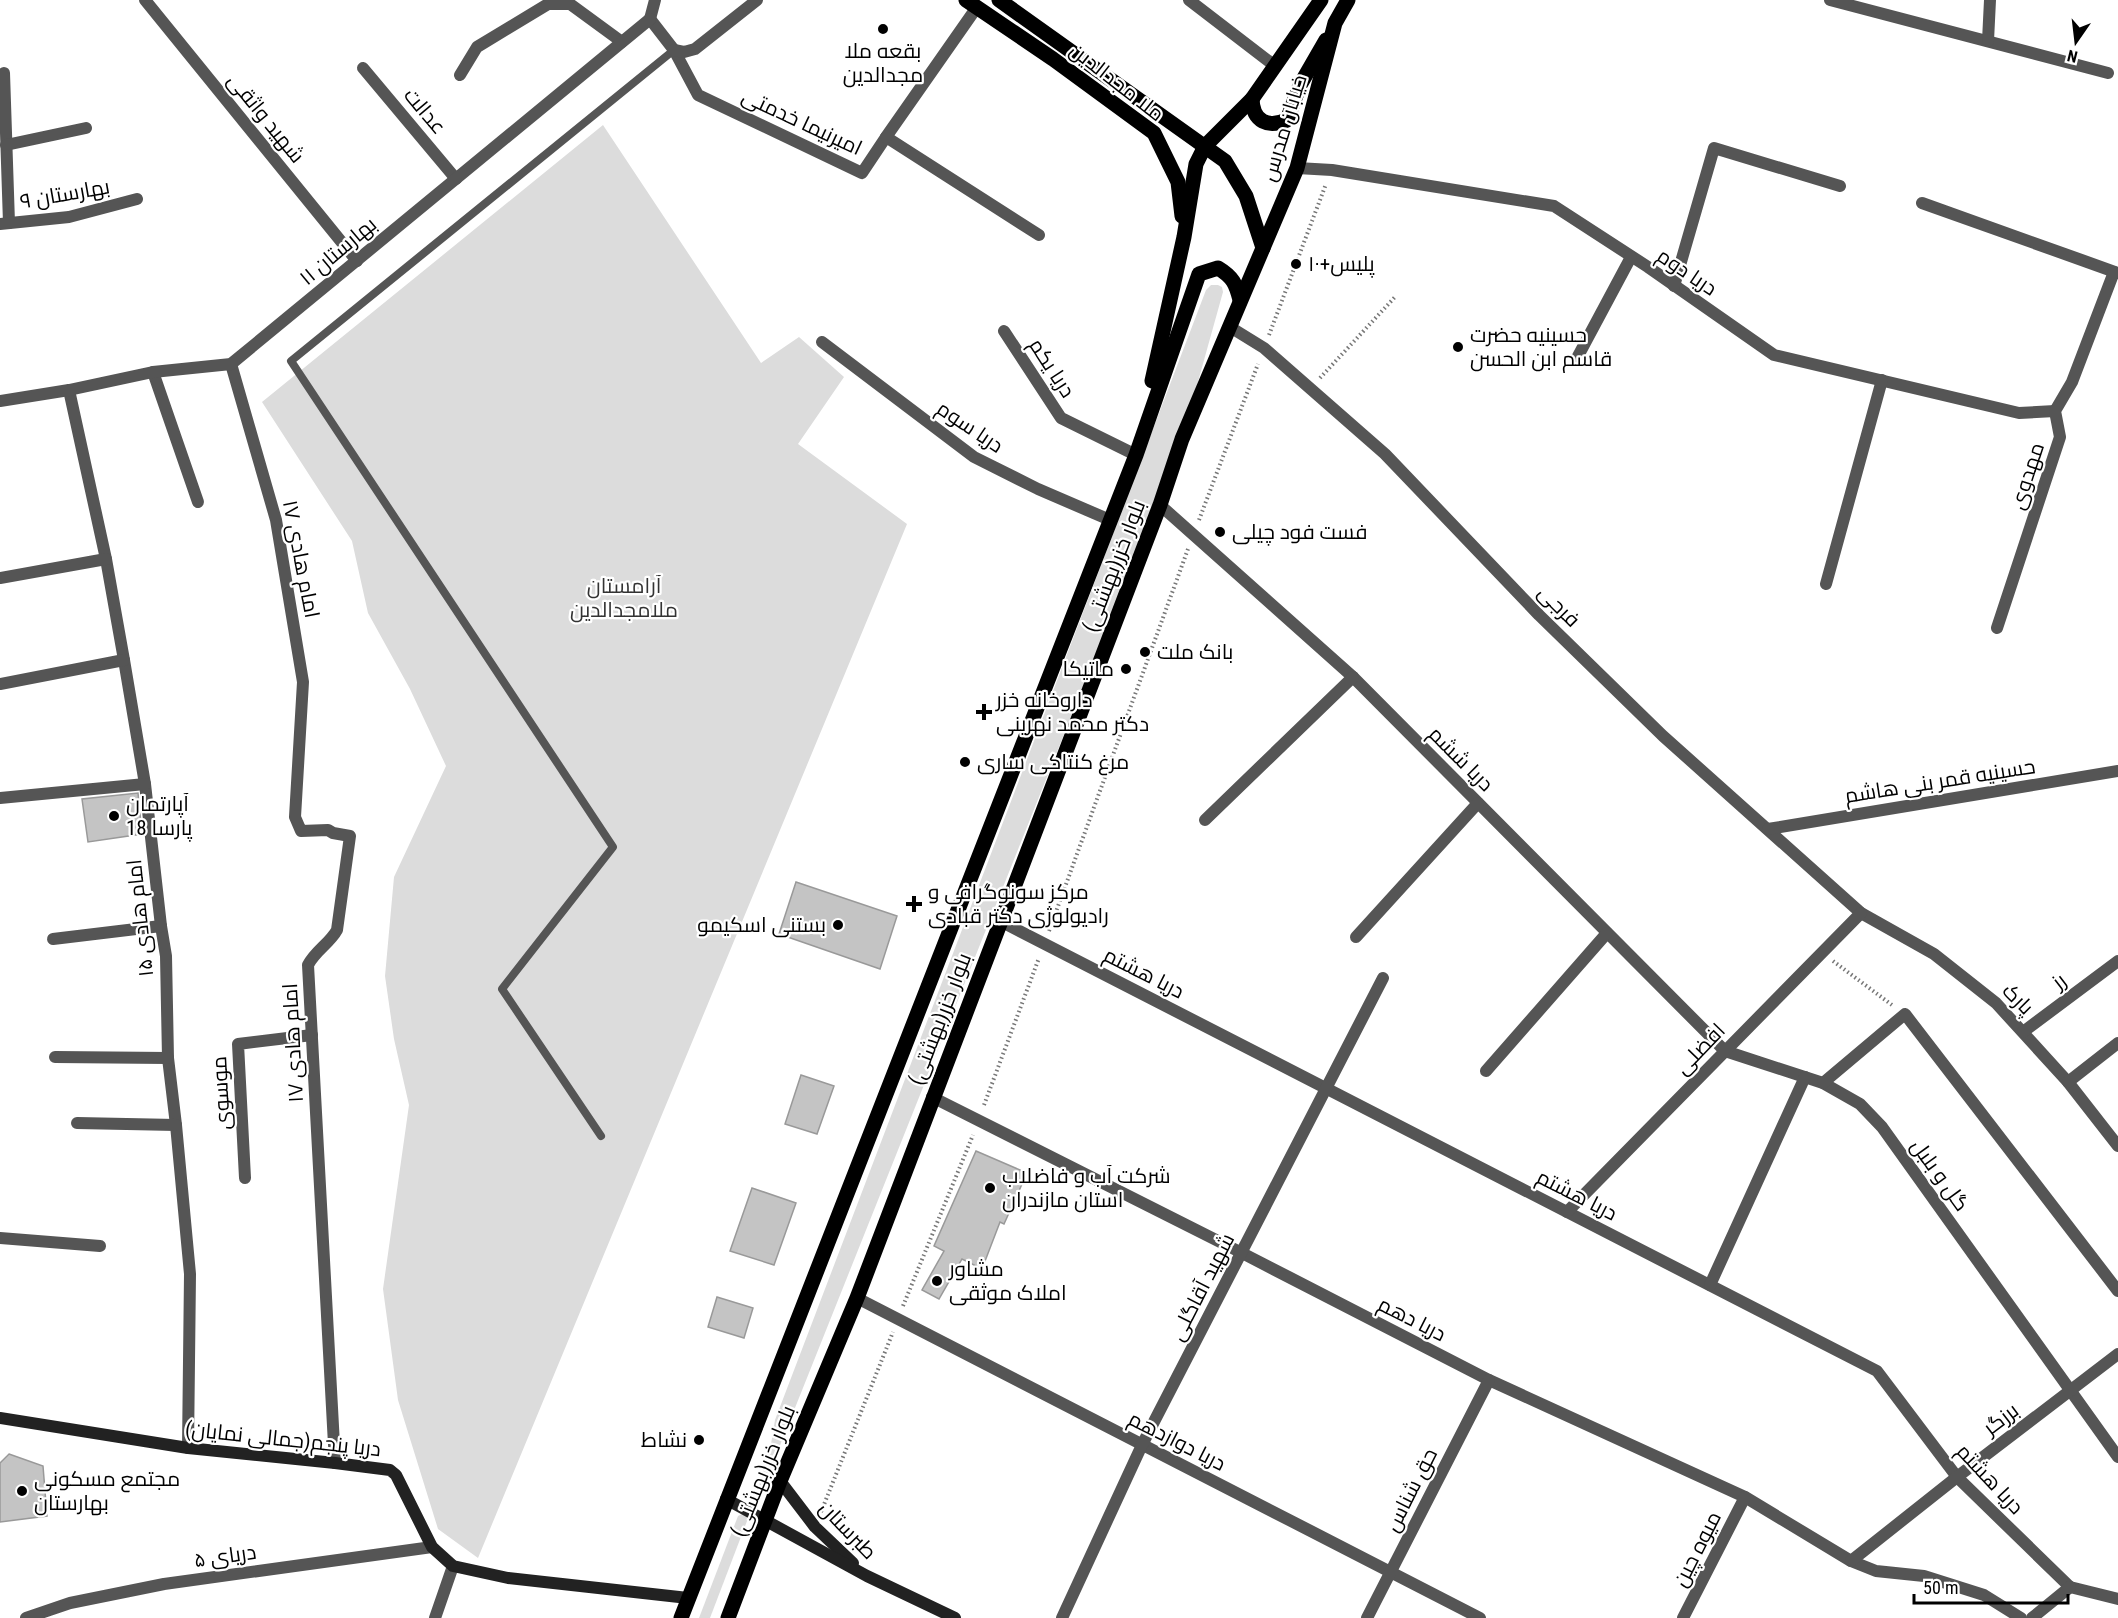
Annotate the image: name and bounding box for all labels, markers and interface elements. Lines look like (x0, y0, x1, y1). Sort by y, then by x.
north arrow (2046, 12, 2106, 72)
marker: بقعه ملا مجدالدين (876, 22, 890, 36)
street label: ملا مجدالدین (1065, 38, 1169, 127)
place label: بقعه ملا مجدالدين (843, 39, 923, 88)
text: N (2065, 46, 2080, 66)
street label: شهید واثقی (222, 68, 309, 168)
street label: خیابان مدرس (1256, 72, 1313, 185)
street label: عدالت (399, 83, 451, 139)
street label: امیرنیما خدمتی (738, 84, 866, 161)
street label: بهارستان ٩ (18, 174, 112, 215)
street label: بهارستان ۱۱ (295, 212, 382, 291)
street label: دریا دوم (1651, 243, 1721, 302)
place label: پلیس+١٠ (1308, 252, 1375, 278)
marker: پلیس+١٠ (1289, 257, 1303, 271)
place label: حسینیه حضرت قاسم ابن الحسن (1470, 323, 1612, 373)
street label: دریا یکم (1022, 334, 1080, 403)
marker: حسینیه حضرت قاسم ابن الحسن (1451, 340, 1465, 354)
street label: دریا سوم (931, 396, 1008, 460)
street label: مهدوی (2005, 440, 2050, 513)
street label: بلوار خزر(بهشتی) (1078, 497, 1151, 636)
street label: امام هادی ۱۷ (276, 498, 324, 620)
place label: فست فود چیلی (1232, 520, 1367, 546)
marker: فست فود چیلی (1213, 525, 1227, 539)
park label: آرامستان ملامجدالدین (570, 574, 678, 623)
street label: فرجی (1532, 580, 1585, 633)
place label: بانک ملت (1157, 640, 1233, 664)
marker: بانک ملت (1138, 645, 1152, 659)
place label: ماتیکا (1063, 657, 1114, 681)
marker: ماتیکا (1119, 662, 1133, 676)
place label: داروخانه خزر دکتر محمد نهرینی (995, 688, 1149, 737)
marker: داروخانه خزر دکتر محمد نهرینی (977, 705, 991, 719)
street label: دریا ششم (1422, 722, 1498, 798)
place label: مرغ کنتاکی ساری (977, 750, 1129, 776)
street label: حسینیه قمر بنی هاشم (1843, 754, 2037, 810)
marker: مرغ کنتاکی ساری (958, 755, 972, 769)
place label: آپارتمان پارسا 18 (126, 792, 193, 842)
marker: آپارتمان پارسا 18 (107, 809, 121, 823)
street label: امام هادی ۱۵ (122, 858, 160, 978)
place label: مركز سونوگرافی و راديولوژی دكتر قبادی (928, 880, 1109, 929)
marker: مركز سونوگرافی و راديولوژی دكتر قبادی (905, 895, 923, 913)
place label: بستنی اسکیمو (697, 913, 826, 938)
marker: بستنی اسکیمو (831, 918, 845, 932)
street label: دریا هشتم (1099, 943, 1188, 1005)
street label: بلوار خزر(بهشتی) (904, 950, 977, 1089)
street label: رز (2047, 968, 2071, 995)
street label: پارک (1996, 979, 2039, 1021)
street label: امام هادی ۱۷ (278, 983, 310, 1103)
street label: افضلی (1670, 1019, 1731, 1080)
street label: موسوی (207, 1055, 236, 1131)
street label: گل و بلبل (1905, 1134, 1974, 1216)
place label: شرکت آب و فاضلاب استان مازندران (1002, 1164, 1171, 1213)
street label: دریا هشتم (1532, 1165, 1621, 1227)
marker: شرکت آب و فاضلاب استان مازندران (983, 1181, 997, 1195)
street label: شهید آقاگلی (1165, 1229, 1240, 1345)
place label: مشاور املاک موثقی (948, 1257, 1067, 1306)
marker: مشاور املاک موثقی (930, 1274, 944, 1288)
street label: دریا دهم (1373, 1292, 1450, 1348)
street label: برزگر (1978, 1398, 2023, 1441)
street label: بلوار خزر(بهشتی) (726, 1402, 801, 1540)
street label: دریا دوازدهم (1124, 1406, 1230, 1477)
street label: دریا پنجم(جمالی نمایان) (184, 1417, 382, 1463)
place label: نشاط (641, 1428, 687, 1452)
marker: نشاط (692, 1433, 706, 1447)
street label: دریا هشتم (1950, 1439, 2028, 1520)
street label: حق شناس (1380, 1444, 1443, 1536)
place label: مجتمع مسکونی بهارستان (34, 1467, 180, 1516)
marker: مجتمع مسکونی بهارستان (15, 1484, 29, 1498)
street label: طبرستان (814, 1496, 882, 1565)
street label: میوه چین (1668, 1507, 1728, 1592)
street label: دریای ۵ (192, 1540, 258, 1573)
scale bar (1914, 1567, 2068, 1605)
text: 50 m (1923, 1577, 1958, 1598)

